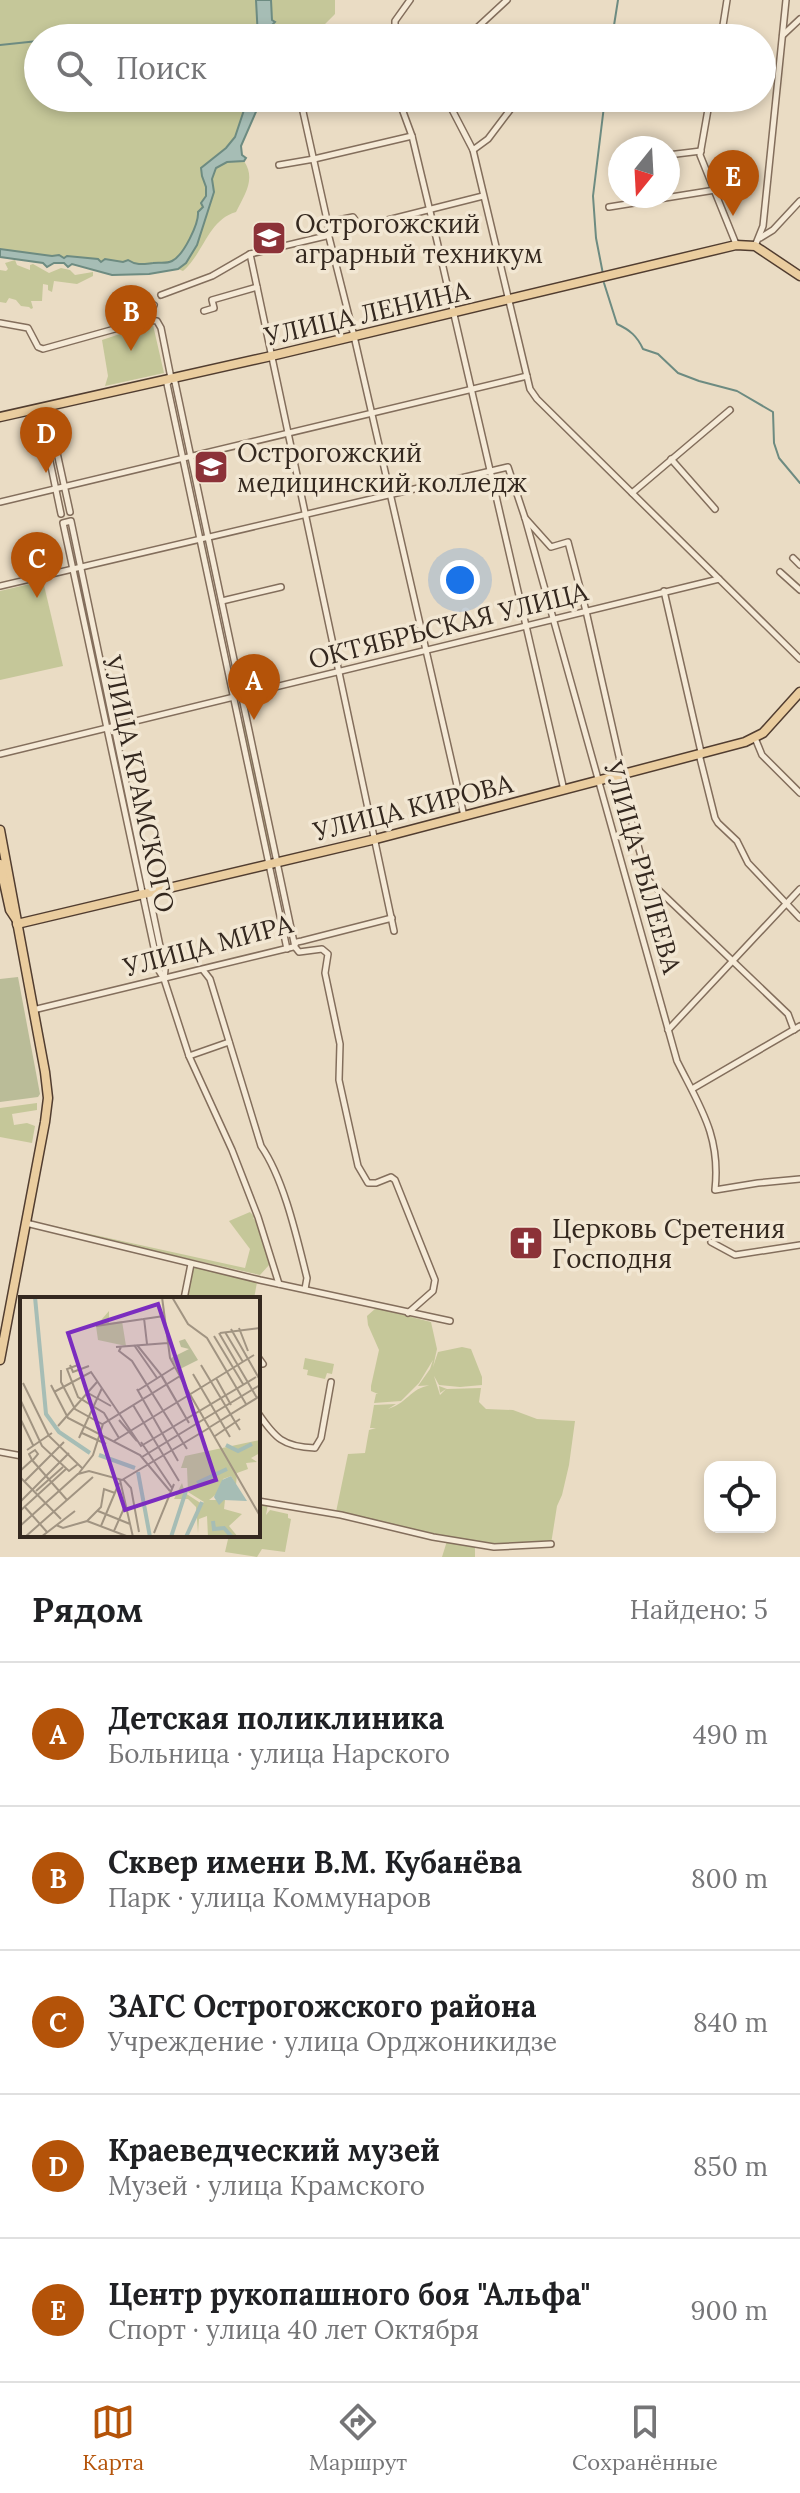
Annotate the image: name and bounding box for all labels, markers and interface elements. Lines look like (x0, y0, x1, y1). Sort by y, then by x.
search box (24, 24, 776, 112)
icon: search (52, 46, 96, 90)
text: Поиск (116, 49, 207, 87)
north arrow (608, 136, 680, 208)
pin: E (707, 150, 759, 216)
place label: Острогожский аграрный техникум (295, 207, 543, 270)
school or university icon: Острогожский аграрный техникум (250, 219, 288, 257)
street label: УЛИЦА ЛЕНИНА (261, 273, 473, 353)
pin: B (105, 285, 157, 351)
pin: D (20, 407, 72, 473)
place label: Острогожский медицинский колледж (237, 436, 527, 499)
school or university icon: Острогожский медицинский колледж (192, 448, 230, 486)
pin: C (11, 532, 63, 598)
your location (440, 560, 480, 600)
street label: ОКТЯБРЬСКАЯ УЛИЦА (305, 574, 592, 676)
street label: УЛИЦА КРАМСКОГО (95, 652, 182, 915)
pin: A (228, 654, 280, 720)
street label: УЛИЦА РЫЛЕЕВА (597, 756, 689, 978)
street label: УЛИЦА КИРОВА (309, 766, 517, 848)
street label: УЛИЦА МИРА (119, 906, 297, 984)
place label: Церковь Сретения Господня (552, 1212, 785, 1275)
church icon: Церковь Сретения Господня (507, 1224, 545, 1262)
inset map (20, 1297, 260, 1537)
map controls (704, 1461, 776, 1533)
button: locate (704, 1461, 776, 1533)
text: Рядом (32, 1588, 143, 1631)
text: Найдено: 5 (630, 1593, 768, 1626)
text: Детская поликлиника (108, 1699, 444, 1737)
text: A (49, 1718, 67, 1751)
text: 490 m (693, 1718, 768, 1751)
text: Больница · улица Нарского (108, 1737, 450, 1770)
text: Сквер имени В.М. Кубанёва (108, 1843, 522, 1881)
text: B (49, 1862, 67, 1895)
text: 800 m (691, 1862, 768, 1895)
text: Парк · улица Коммунаров (108, 1881, 431, 1914)
text: ЗАГС Острогожского района (108, 1987, 537, 2025)
text: C (49, 2006, 67, 2039)
text: 840 m (693, 2006, 768, 2039)
text: Учреждение · улица Орджоникидзе (108, 2025, 557, 2058)
text: Краеведческий музей (108, 2131, 440, 2169)
text: D (48, 2150, 68, 2183)
text: 850 m (693, 2150, 768, 2183)
text: Музей · улица Крамского (108, 2169, 425, 2202)
text: Центр рукопашного боя "Альфа" (108, 2275, 590, 2313)
text: E (50, 2294, 66, 2327)
text: 900 m (691, 2294, 768, 2327)
text: Спорт · улица 40 лет Октября (108, 2313, 479, 2346)
tab: Карта (82, 2400, 144, 2476)
tab: Маршрут (309, 2400, 407, 2476)
tab: Сохранённые (572, 2400, 718, 2476)

